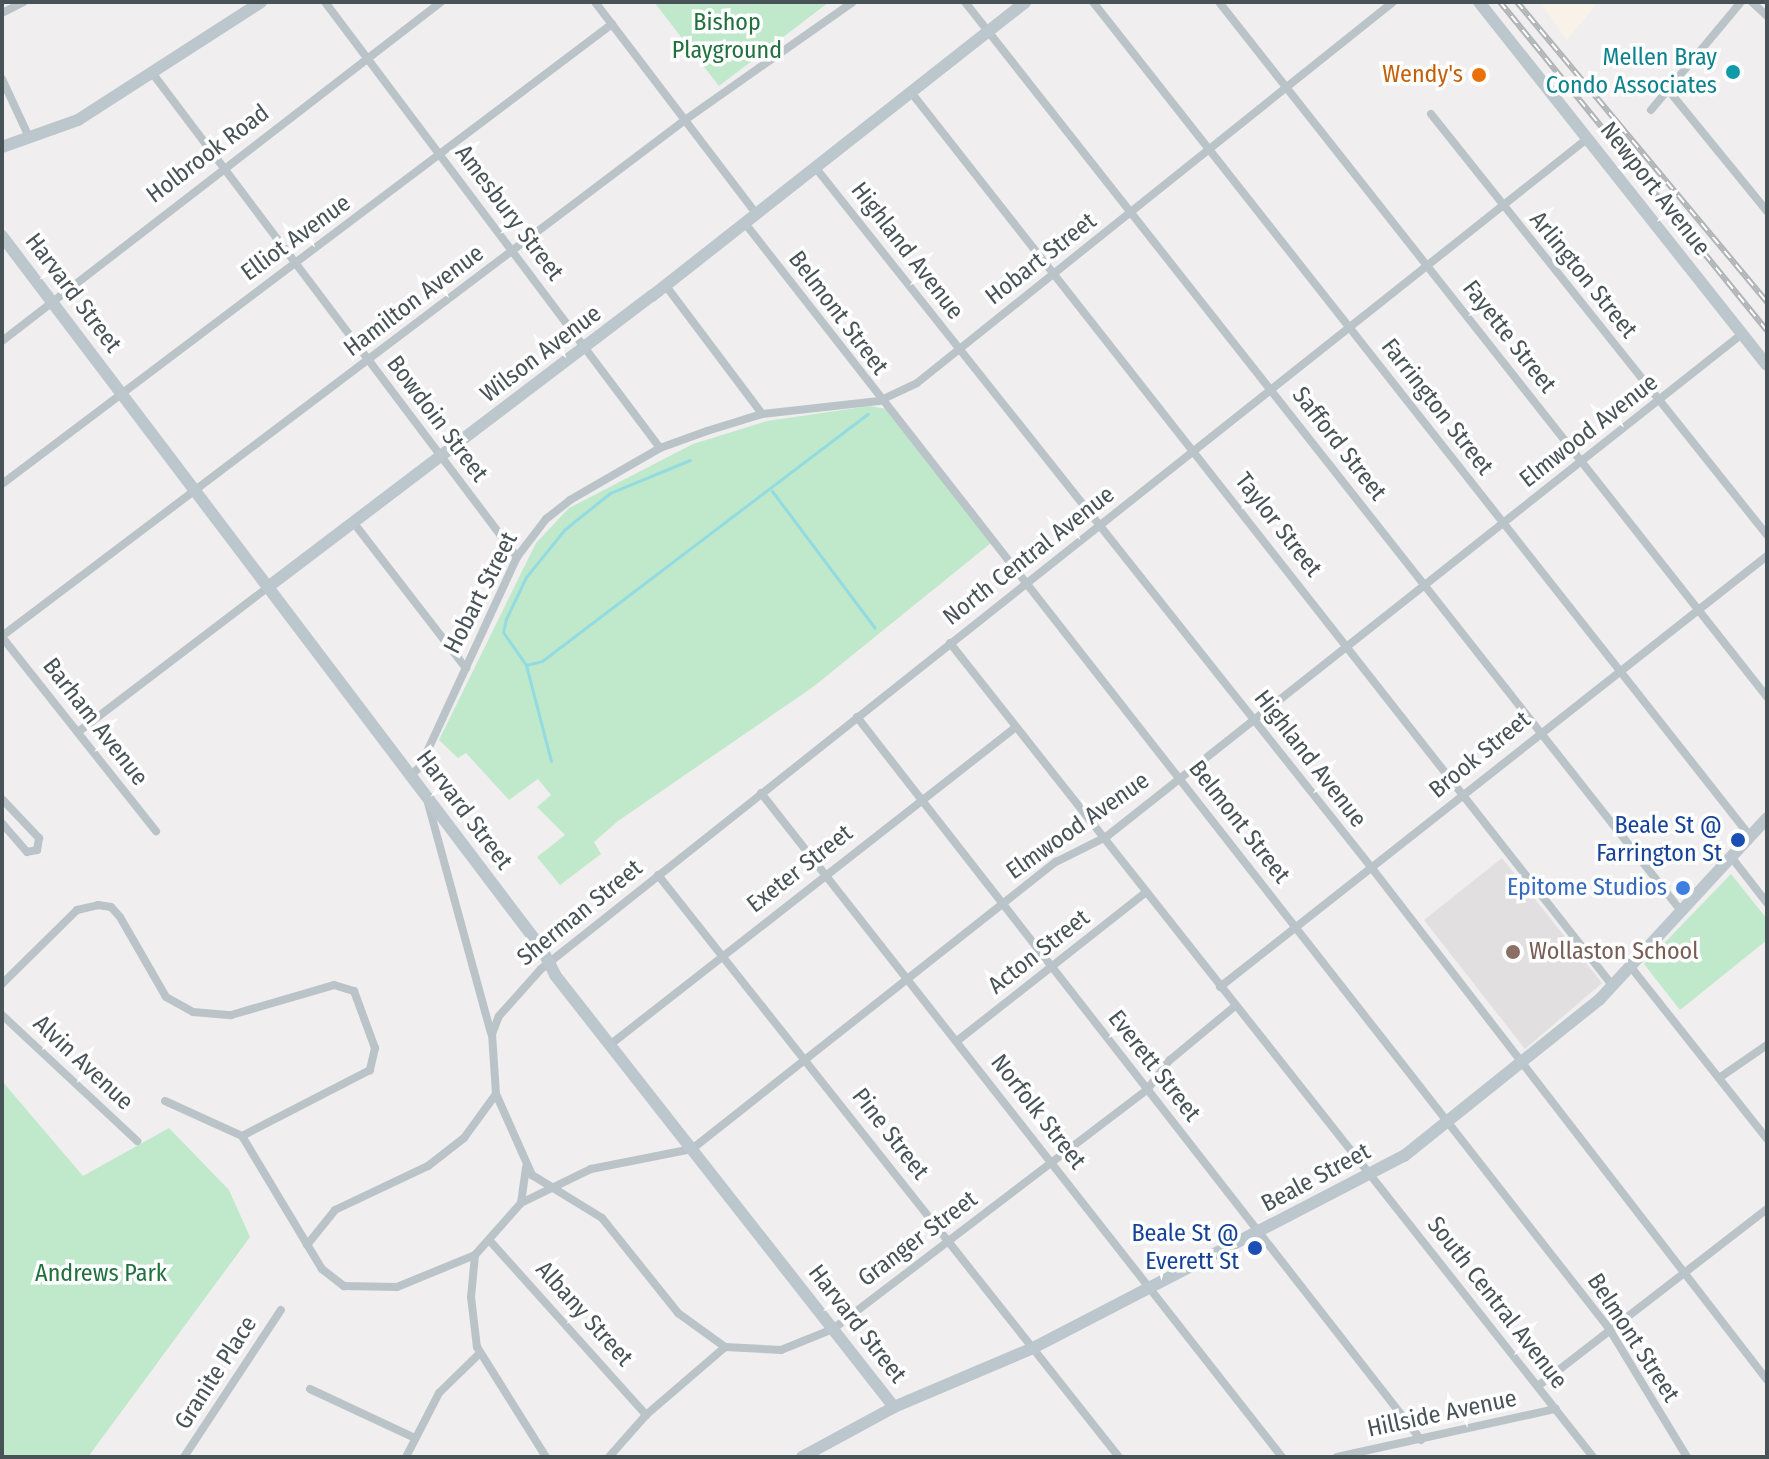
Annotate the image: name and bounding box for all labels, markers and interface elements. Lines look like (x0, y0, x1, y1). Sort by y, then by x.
park label: Bishop Playground (672, 9, 782, 65)
place label: Mellen Bray Condo Associates (1546, 44, 1717, 100)
place label: Wendy's (1382, 61, 1463, 89)
marker: Mellen Bray Condo Associates (1724, 63, 1742, 81)
marker: Wendy's (1470, 66, 1488, 84)
street label: Holbrook Road (141, 99, 275, 209)
street label: Newport Avenue (1594, 116, 1716, 262)
street label: Amesbury Street (449, 140, 569, 286)
street label: Highland Avenue (845, 177, 969, 325)
street label: Elliot Avenue (236, 189, 356, 287)
street label: Arlington Street (1523, 206, 1643, 344)
street label: Hobart Street (980, 207, 1102, 311)
street label: Harvard Street (19, 228, 127, 358)
street label: Hamilton Avenue (338, 239, 490, 363)
street label: Belmont Street (782, 245, 894, 381)
street label: Fayette Street (1456, 275, 1562, 399)
street label: Wilson Avenue (475, 299, 607, 409)
street label: Farrington Street (1375, 333, 1499, 481)
street label: Bowdoin Street (380, 350, 494, 488)
street label: Elmwood Avenue (1514, 368, 1664, 494)
street label: Safford Street (1286, 382, 1392, 506)
street label: Taylor Street (1229, 467, 1327, 583)
street label: North Central Avenue (938, 480, 1120, 632)
street label: Hobart Street (438, 527, 524, 659)
street label: Barham Avenue (36, 653, 154, 791)
street label: Highland Avenue (1248, 685, 1372, 833)
street label: Brook Street (1424, 705, 1536, 805)
street label: Harvard Street (410, 745, 518, 875)
street label: Belmont Street (1182, 755, 1296, 889)
street label: Elmwood Avenue (1001, 766, 1155, 886)
place label: Beale St @ Farrington St (1596, 812, 1722, 868)
street label: Exeter Street (742, 819, 858, 919)
marker: Beale St @ Farrington St (1729, 831, 1747, 849)
street label: Sherman Street (512, 854, 648, 972)
place label: Epitome Studios (1507, 874, 1667, 902)
marker: Epitome Studios (1674, 879, 1692, 897)
street label: Acton Street (983, 904, 1095, 1000)
place label: Wollaston School (1529, 938, 1699, 966)
marker: Wollaston School (1504, 943, 1522, 961)
street label: Everett Street (1102, 1005, 1206, 1127)
street label: Alvin Avenue (27, 1010, 139, 1116)
street label: Norfolk Street (984, 1049, 1092, 1175)
street label: Pine Street (845, 1083, 935, 1185)
street label: Beale Street (1257, 1137, 1375, 1219)
street label: Granger Street (853, 1185, 983, 1293)
street label: South Central Avenue (1421, 1211, 1573, 1395)
place label: Beale St @ Everett St (1131, 1220, 1239, 1276)
marker: Beale St @ Everett St (1246, 1239, 1264, 1257)
street label: Albany Street (529, 1256, 639, 1372)
street label: Harvard Street (802, 1259, 912, 1389)
park label: Andrews Park (35, 1260, 167, 1288)
street label: Belmont Street (1581, 1268, 1685, 1408)
street label: Granite Place (169, 1311, 263, 1435)
street label: Hillside Avenue (1365, 1384, 1519, 1444)

